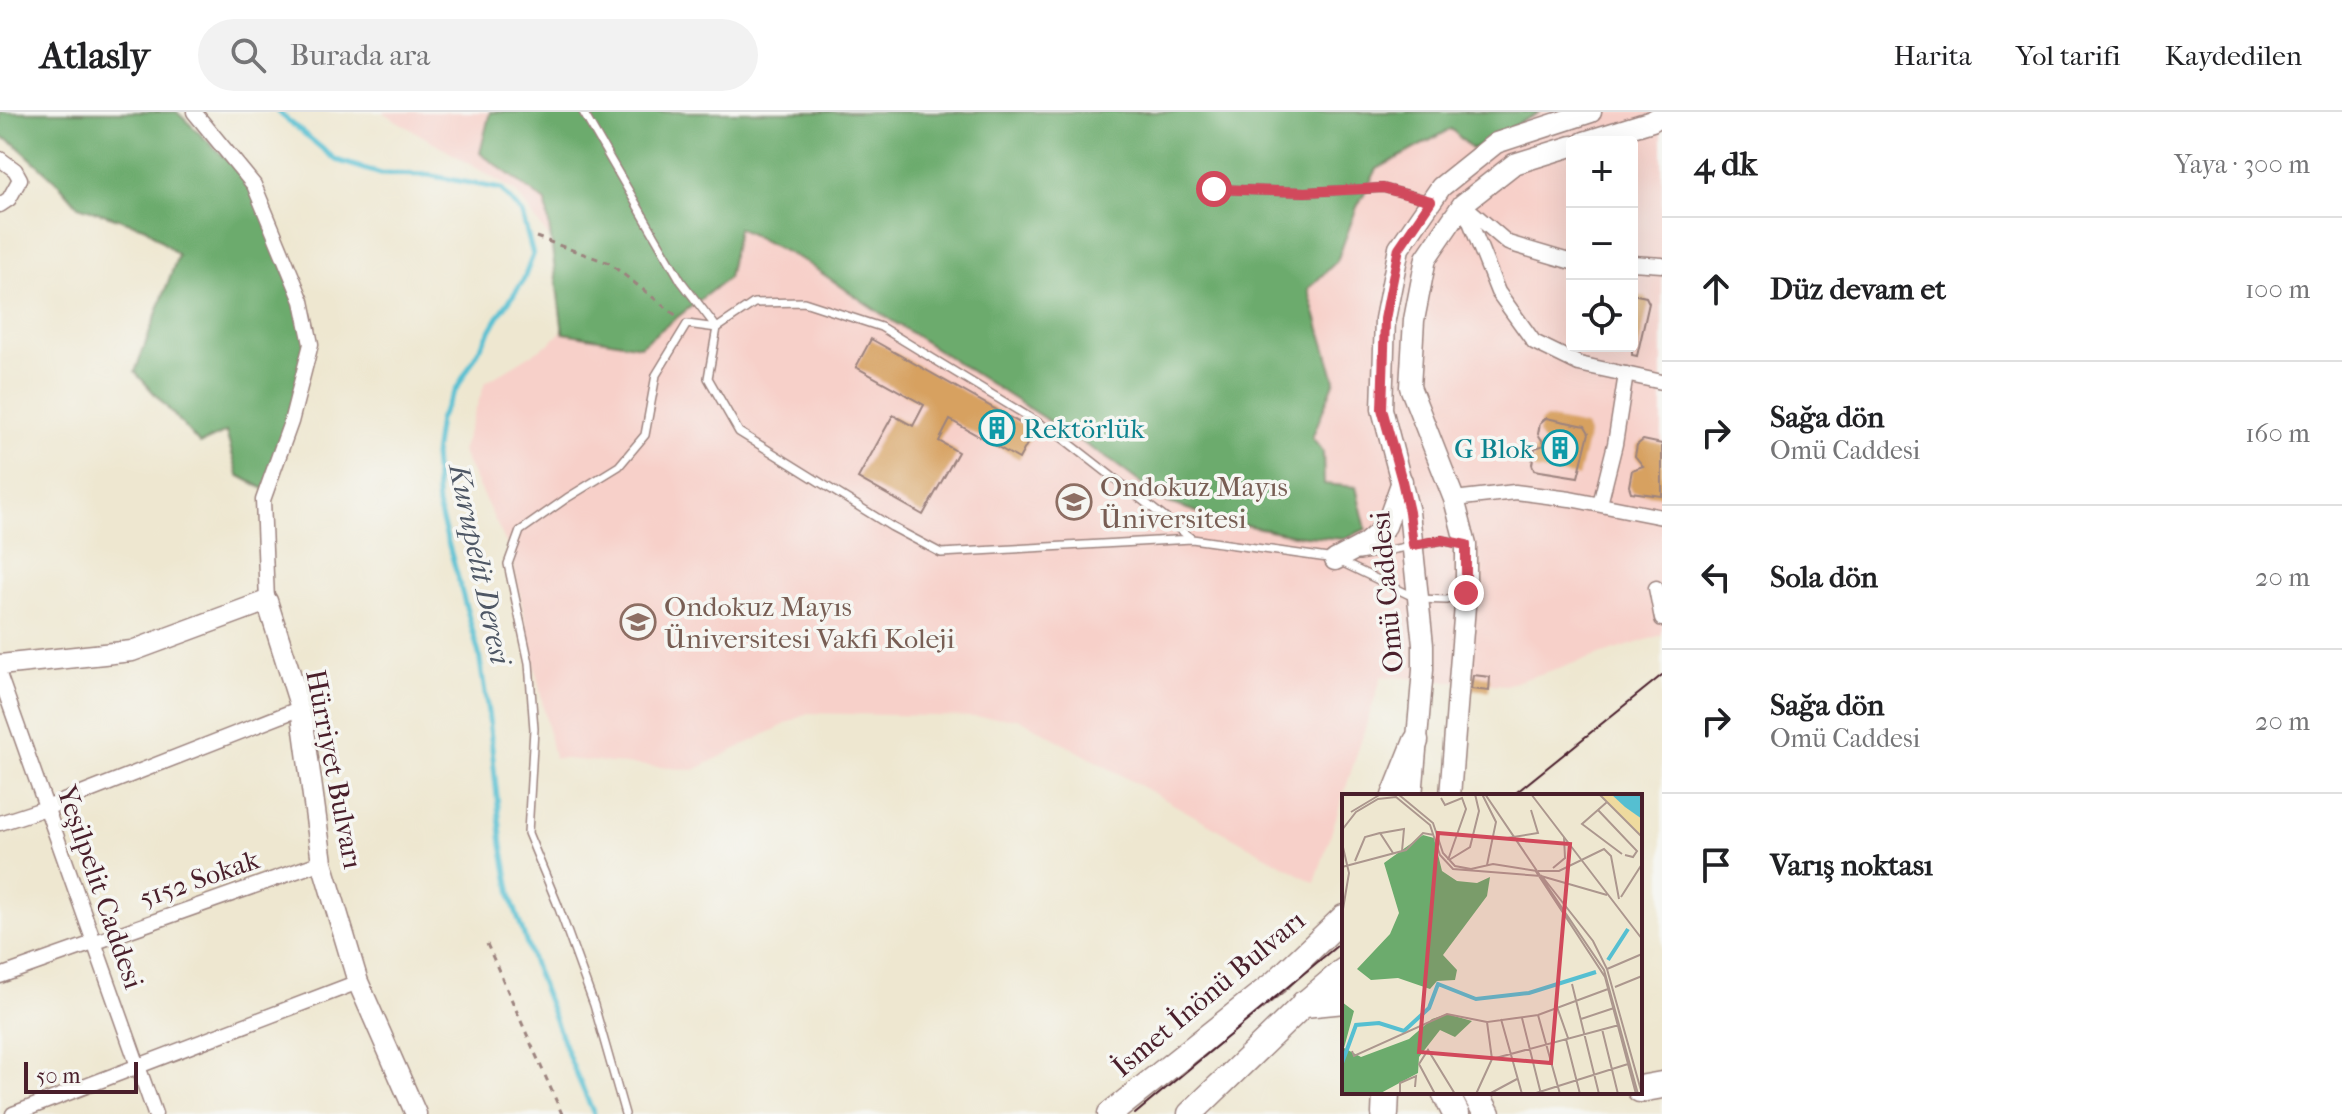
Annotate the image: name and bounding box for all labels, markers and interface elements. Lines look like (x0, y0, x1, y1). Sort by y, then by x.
search box (198, 19, 758, 91)
text: Atlasly (40, 33, 150, 78)
icon: search (226, 33, 270, 77)
text: Burada ara (290, 38, 430, 73)
text: Harita (1894, 39, 1972, 72)
text: Yol tarifi (2016, 39, 2121, 72)
text: Kaydedilen (2165, 39, 2302, 72)
map controls (1566, 136, 1638, 352)
button: + (1566, 136, 1638, 208)
text: 4 dk (1694, 144, 1757, 184)
text: Yaya · 300 m (2174, 149, 2310, 180)
route start (1196, 171, 1232, 207)
button: − (1566, 208, 1638, 280)
icon: ahead (1694, 267, 1738, 311)
text: Düz devam et (1770, 272, 1946, 307)
text: 100 m (2245, 274, 2310, 305)
button: locate (1566, 280, 1638, 352)
text: Sağa dön (1770, 400, 1884, 435)
building icon: Rektörlük (978, 409, 1016, 447)
icon: right (1694, 411, 1738, 455)
place label: Rektörlük (1023, 412, 1145, 445)
text: 160 m (2245, 418, 2310, 449)
building icon: G Blok (1541, 429, 1579, 467)
place label: G Blok (1454, 432, 1535, 465)
text: Omü Caddesi (1770, 435, 1920, 466)
water label: Kurupelit Deresi (441, 459, 518, 670)
place label: Ondokuz Mayıs Üniversitesi (1100, 470, 1288, 535)
school or university icon: Ondokuz Mayıs Üniversitesi (1055, 483, 1093, 521)
street label: Omü Caddesi (1363, 510, 1410, 674)
icon: left (1694, 555, 1738, 599)
text: Sola dön (1770, 560, 1878, 595)
text: 20 m (2255, 562, 2310, 593)
route end (1448, 575, 1484, 611)
place label: Ondokuz Mayıs Üniversitesi Vakfı Koleji (664, 590, 955, 655)
school or university icon: Ondokuz Mayıs Üniversitesi Vakfı Koleji (619, 603, 657, 641)
street label: Hürriyet Bulvarı (299, 667, 370, 872)
text: Sağa dön (1770, 688, 1884, 723)
icon: right (1694, 699, 1738, 743)
text: 20 m (2255, 706, 2310, 737)
text: Omü Caddesi (1770, 723, 1920, 754)
street label: Yeşilpelit Caddesi (50, 780, 151, 993)
inset map (1342, 794, 1642, 1094)
street label: 5152 Sokak (135, 842, 264, 914)
icon: arrive (1694, 843, 1738, 887)
text: Varış noktası (1770, 848, 1933, 883)
street label: İsmet İnönü Bulvarı (1105, 903, 1311, 1084)
scale bar (24, 1058, 138, 1094)
text: 50 m (36, 1063, 81, 1089)

